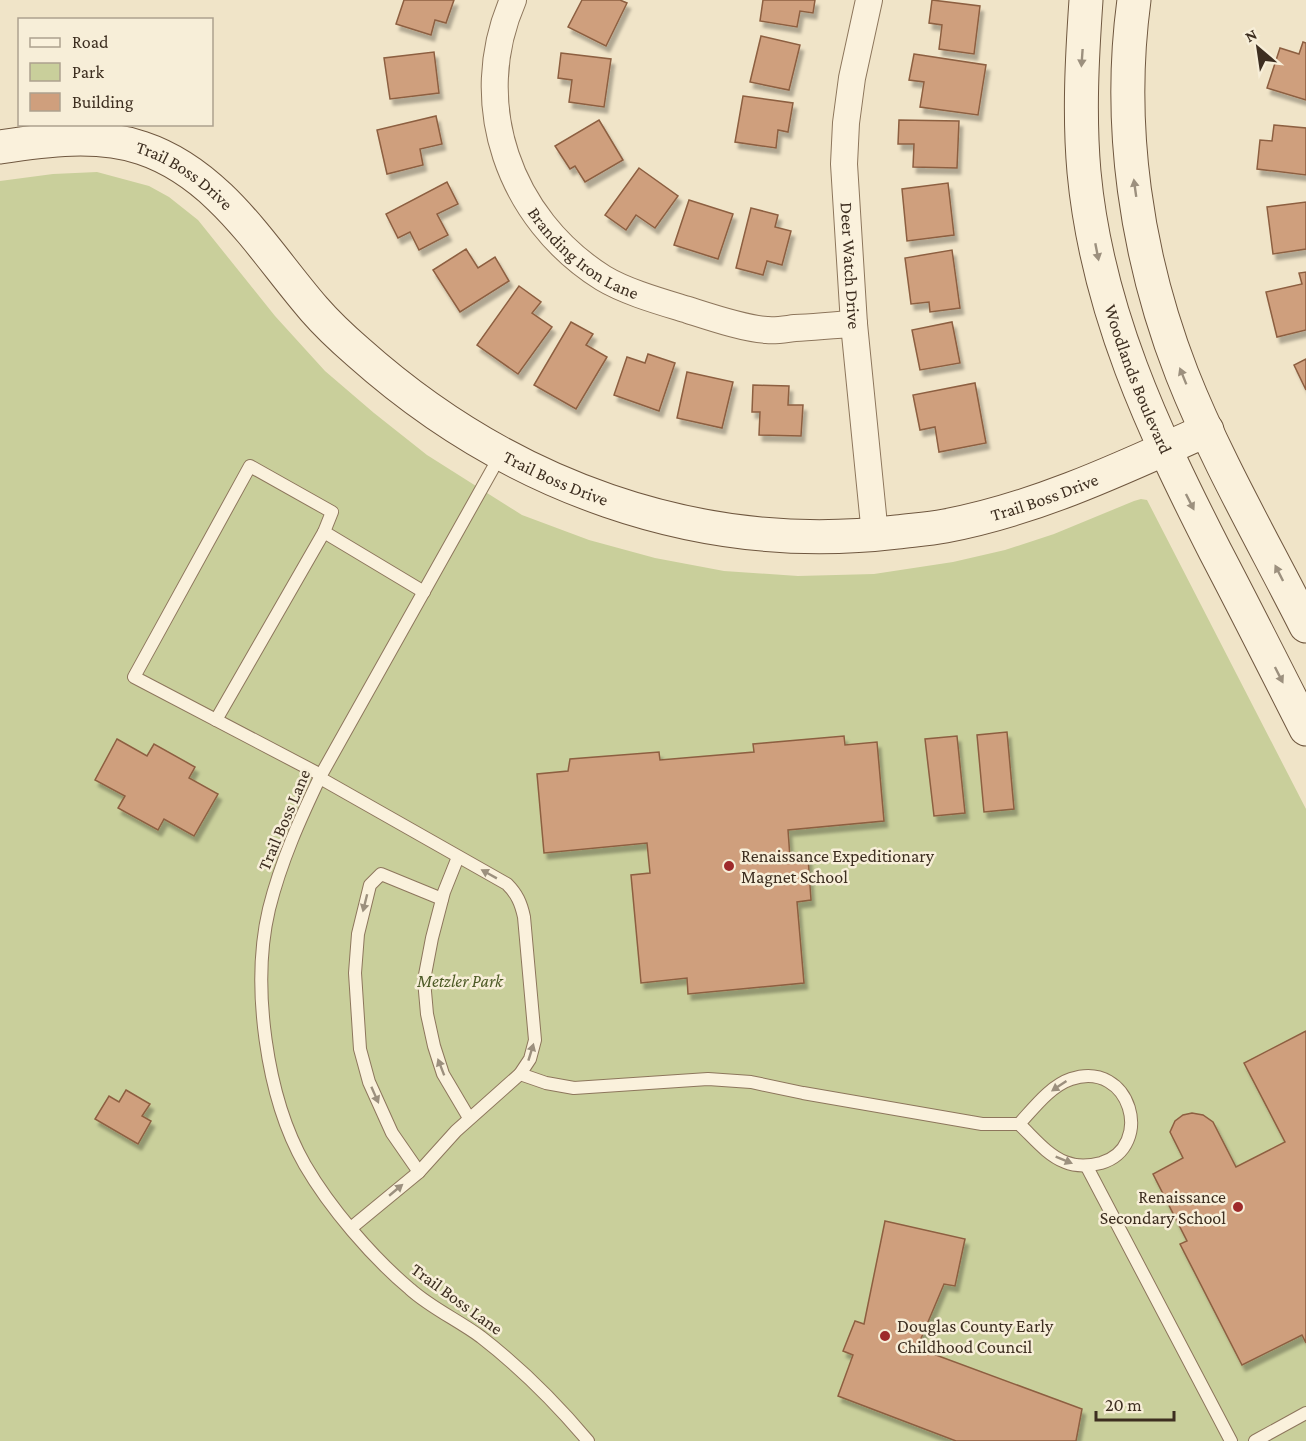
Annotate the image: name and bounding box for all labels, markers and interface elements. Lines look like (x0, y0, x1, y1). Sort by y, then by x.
legend (18, 18, 213, 126)
north arrow (1228, 18, 1288, 78)
text: N (1242, 25, 1260, 45)
text: Road (72, 32, 109, 52)
one-way arrow (1077, 49, 1087, 68)
text: Park (72, 62, 104, 82)
text: Building (72, 92, 134, 112)
street label: Trail Boss Drive (133, 137, 237, 214)
one-way arrow (1130, 178, 1139, 197)
street label: Deer Watch Drive (836, 201, 864, 330)
street label: Branding Iron Lane (524, 203, 641, 303)
one-way arrow (1093, 243, 1102, 262)
street label: Woodlands Boulevard (1100, 302, 1176, 457)
one-way arrow (1178, 367, 1187, 385)
street label: Trail Boss Drive (500, 446, 611, 510)
street label: Trail Boss Drive (988, 469, 1101, 525)
one-way arrow (1186, 493, 1195, 510)
one-way arrow (1275, 565, 1284, 582)
one-way arrow (1274, 667, 1283, 684)
street label: Trail Boss Lane (254, 766, 314, 874)
place label: Renaissance Expeditionary Magnet School (741, 846, 935, 887)
marker: Renaissance Expeditionary Magnet School (722, 859, 736, 873)
one-way arrow (480, 869, 497, 879)
one-way arrow (360, 894, 370, 912)
park label: Metzler Park (416, 971, 504, 991)
one-way arrow (527, 1043, 536, 1061)
one-way arrow (436, 1058, 445, 1076)
one-way arrow (1051, 1080, 1067, 1091)
one-way arrow (370, 1086, 379, 1103)
one-way arrow (1056, 1155, 1074, 1165)
one-way arrow (388, 1184, 404, 1197)
place label: Renaissance Secondary School (1100, 1187, 1226, 1228)
marker: Renaissance Secondary School (1231, 1200, 1245, 1214)
street label: Trail Boss Lane (407, 1259, 507, 1339)
place label: Douglas County Early Childhood Council (897, 1316, 1054, 1357)
marker: Douglas County Early Childhood Council (878, 1329, 892, 1343)
scale bar (1096, 1384, 1174, 1422)
text: 20 m (1105, 1395, 1142, 1415)

